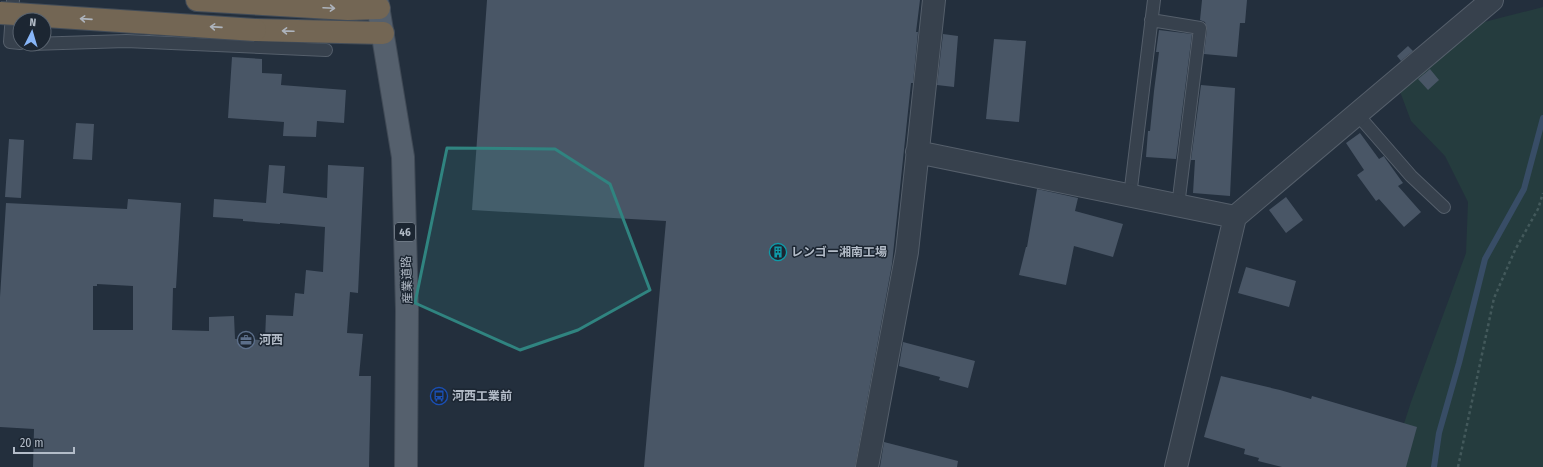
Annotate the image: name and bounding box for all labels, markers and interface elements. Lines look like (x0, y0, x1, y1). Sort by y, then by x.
one-way arrow (322, 4, 335, 11)
north arrow (12, 12, 52, 52)
one-way arrow (80, 15, 93, 22)
text: N (29, 16, 37, 29)
one-way arrow (210, 24, 223, 31)
one-way arrow (282, 27, 295, 35)
road number: 46 (395, 223, 415, 241)
building icon: レンゴー湘南工場 (768, 242, 788, 262)
place label: レンゴー湘南工場 (791, 245, 887, 259)
street label: 産業道路 (399, 256, 415, 304)
office icon: 河西 (236, 330, 256, 350)
place label: 河西 (259, 333, 283, 347)
bus stop icon: 河西工業前 (429, 386, 449, 406)
place label: 河西工業前 (452, 389, 512, 403)
scale bar (14, 429, 74, 455)
text: 20 m (20, 436, 44, 450)

